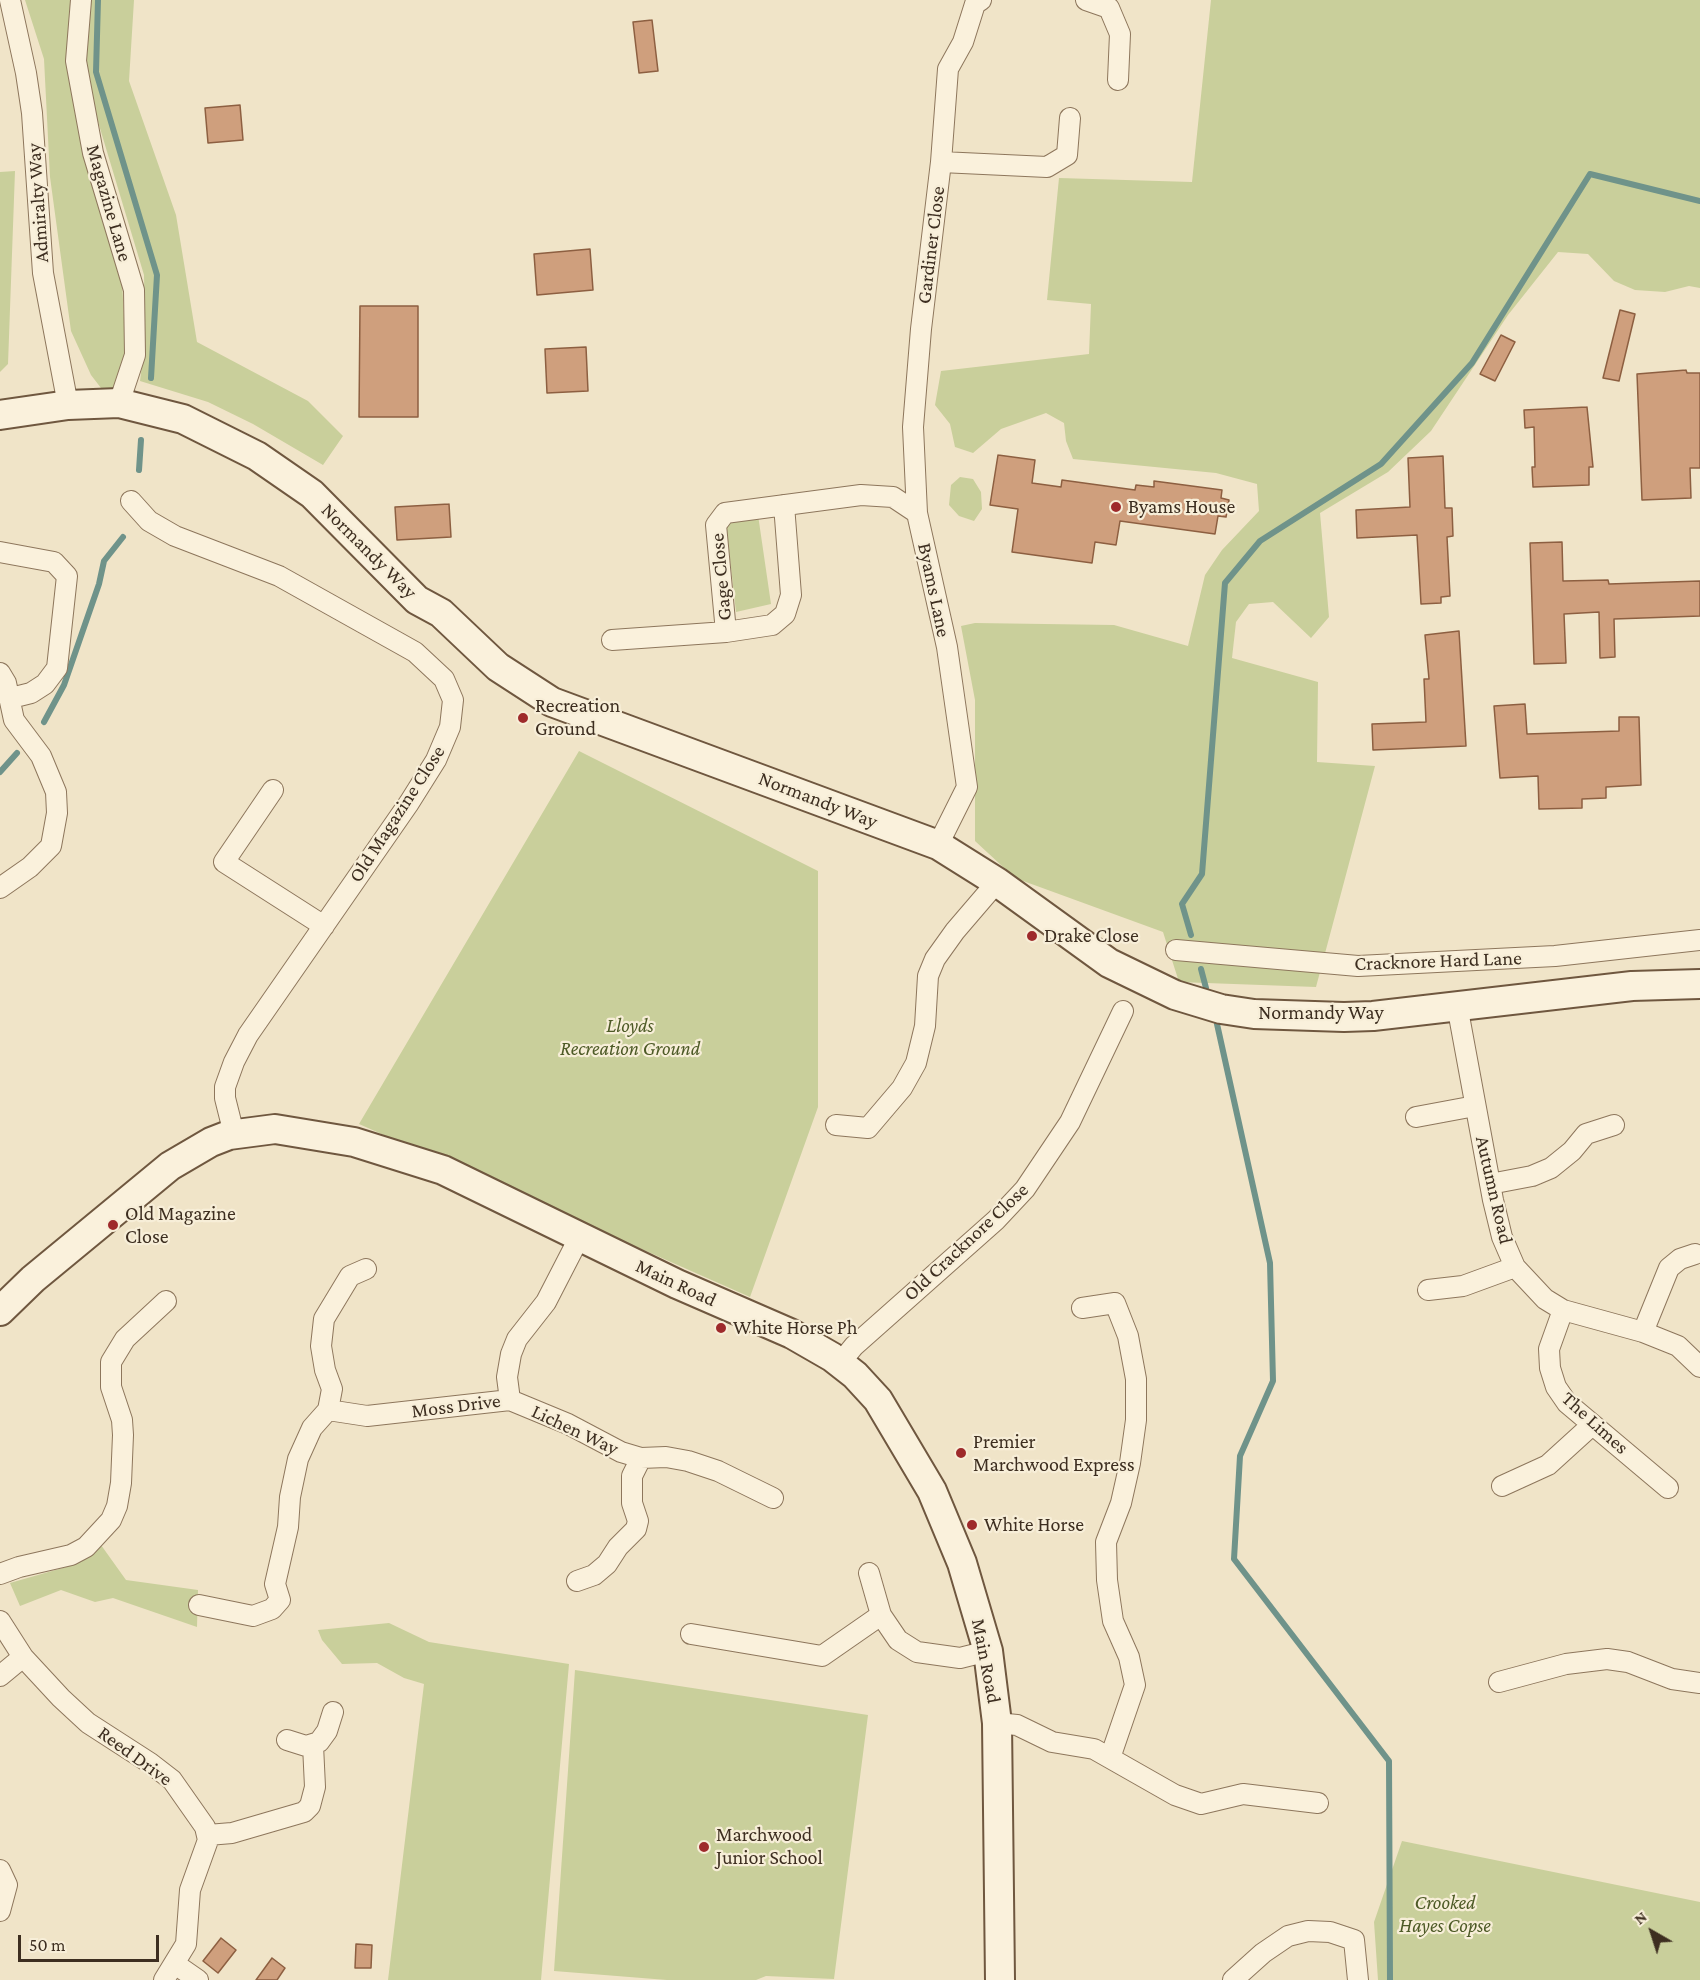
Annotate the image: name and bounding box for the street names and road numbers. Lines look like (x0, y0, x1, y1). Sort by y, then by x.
street label: Admiralty Way (22, 142, 54, 264)
street label: Magazine Lane (81, 142, 137, 264)
street label: Gardiner Close (912, 185, 950, 305)
street label: Normandy Way (316, 498, 422, 604)
street label: Gage Close (705, 532, 737, 622)
street label: Byams Lane (912, 541, 956, 639)
street label: Old Magazine Close (344, 741, 450, 887)
street label: Normandy Way (755, 766, 881, 834)
street label: Cracknore Hard Lane (1354, 946, 1522, 976)
street label: Normandy Way (1258, 1001, 1384, 1025)
street label: Autumn Road (1470, 1134, 1518, 1246)
street label: Old Cracknore Close (899, 1178, 1033, 1306)
street label: Main Road (632, 1254, 720, 1312)
street label: The Limes (1556, 1387, 1634, 1459)
street label: Moss Drive (410, 1389, 502, 1423)
street label: Lichen Way (528, 1399, 622, 1461)
street label: Main Road (966, 1616, 1006, 1706)
street label: Reed Drive (93, 1721, 177, 1791)

